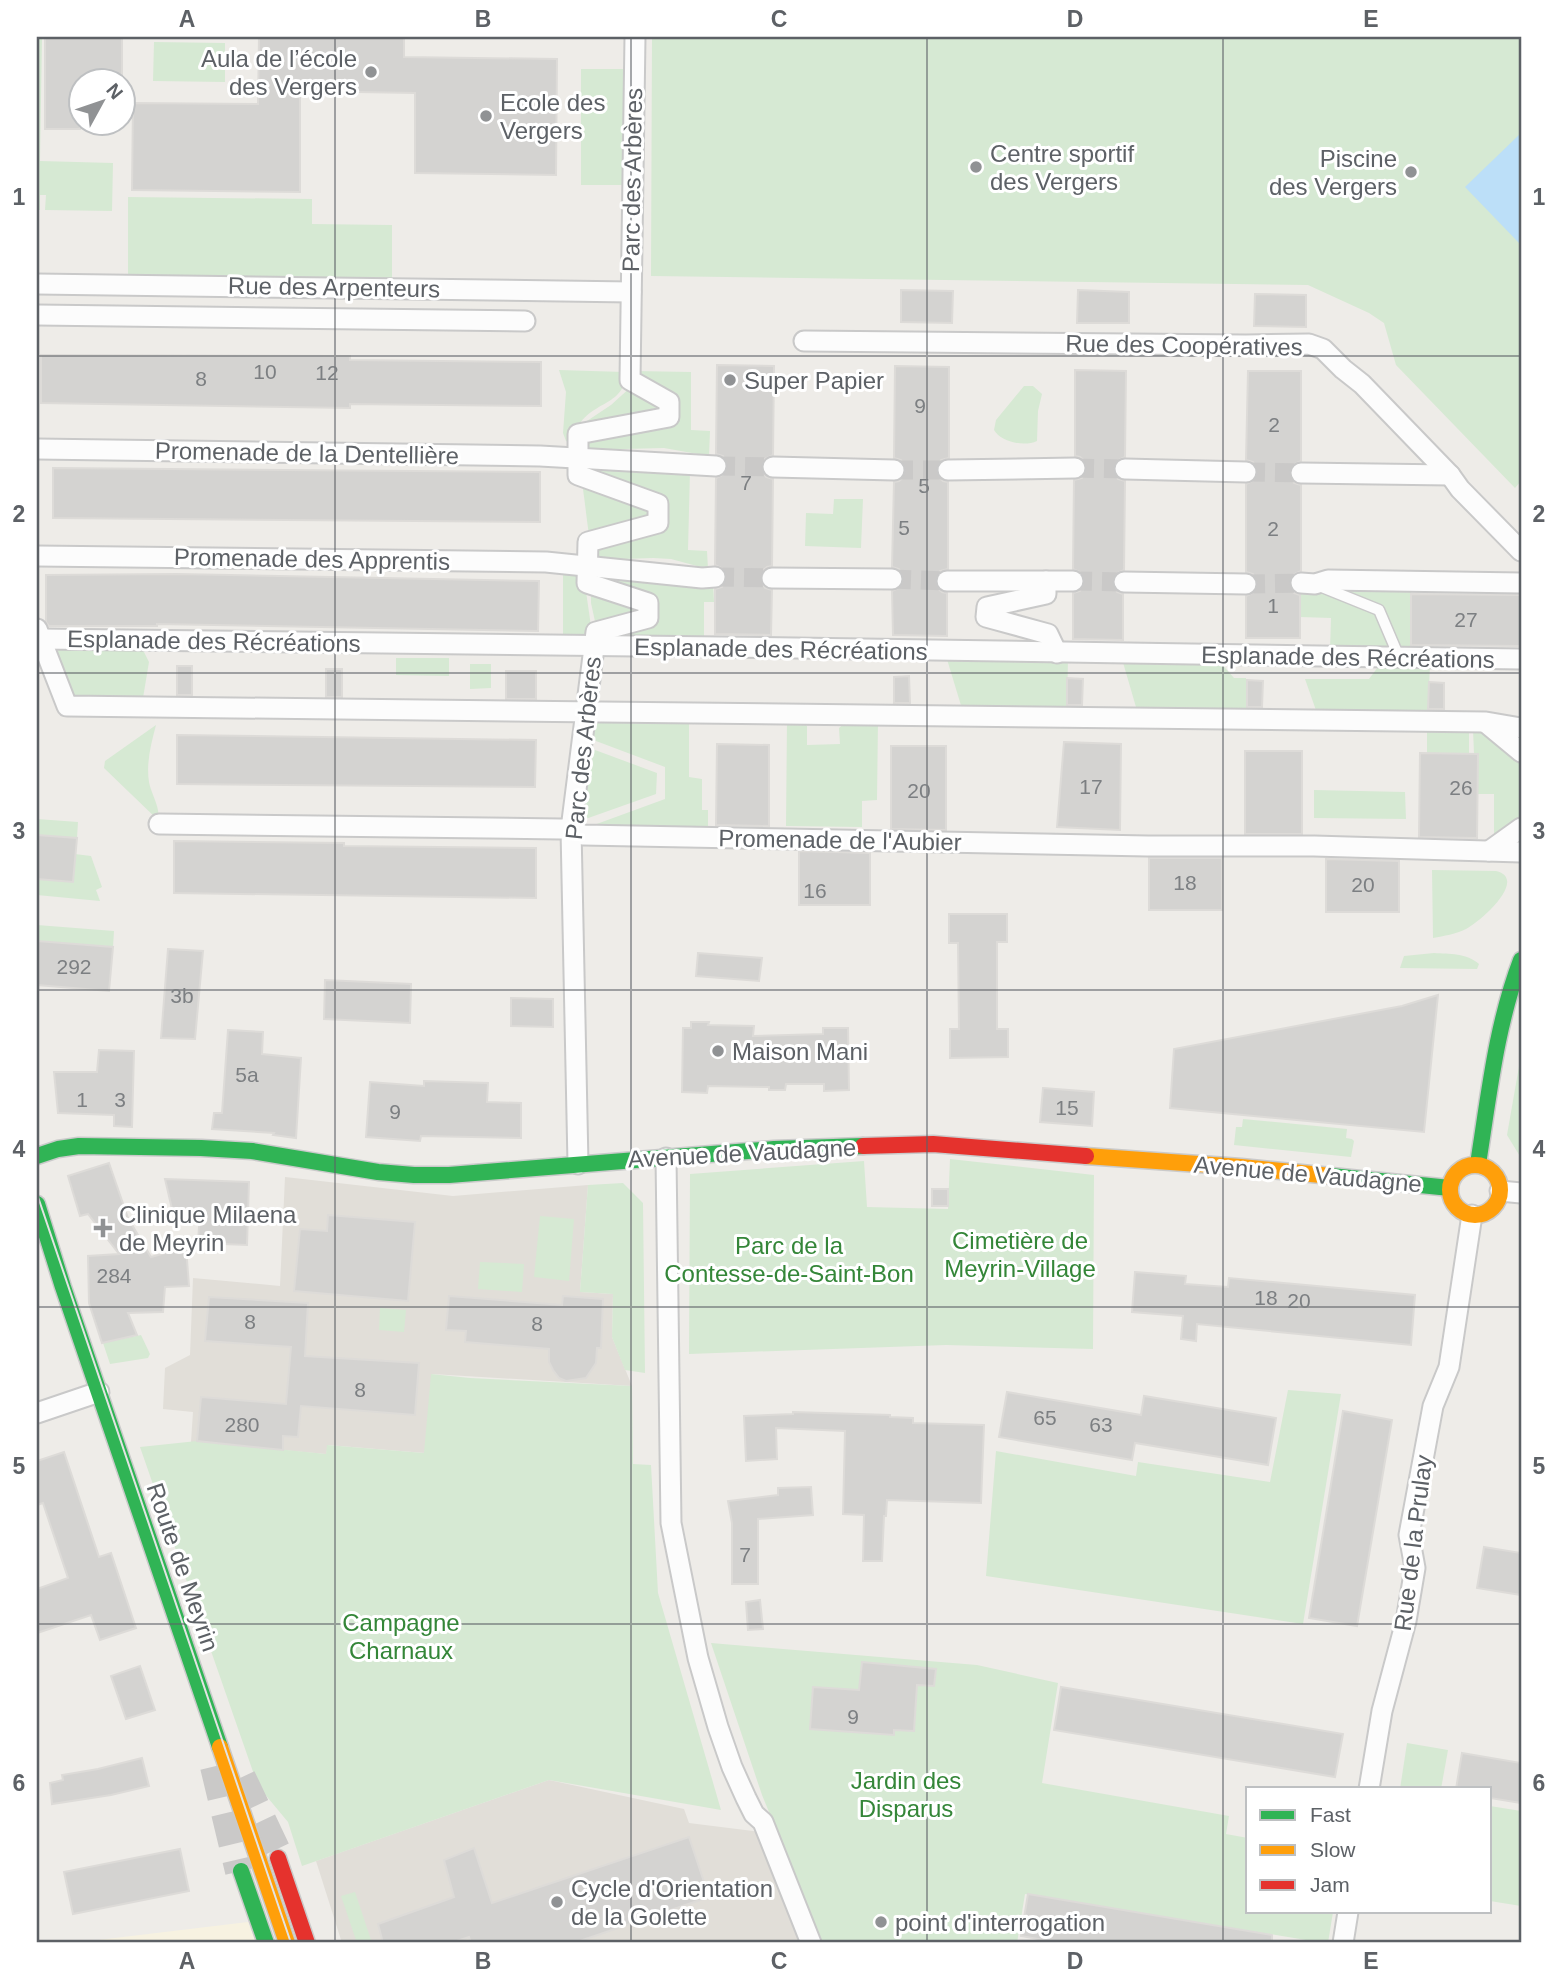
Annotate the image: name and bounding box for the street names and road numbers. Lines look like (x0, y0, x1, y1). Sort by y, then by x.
street label: Parc des Arbères (617, 88, 647, 272)
street label: Rue des Arpenteurs (228, 272, 440, 302)
street label: Rue des Coopératives (1065, 329, 1303, 361)
street label: Promenade de la Dentellière (155, 437, 459, 469)
street label: Promenade des Apprentis (174, 543, 450, 575)
street label: Esplanade des Récréations (67, 625, 361, 657)
street label: Esplanade des Récréations (634, 633, 928, 665)
street label: Esplanade des Récréations (1201, 641, 1495, 673)
street label: Parc des Arbères (560, 655, 606, 841)
street label: Promenade de l'Aubier (718, 824, 962, 856)
street label: Avenue de Vaudagne (627, 1134, 857, 1172)
street label: Avenue de Vaudagne (1193, 1151, 1423, 1197)
street label: Rue de la Prulay (1389, 1453, 1437, 1633)
street label: Route de Meyrin (142, 1479, 224, 1655)

